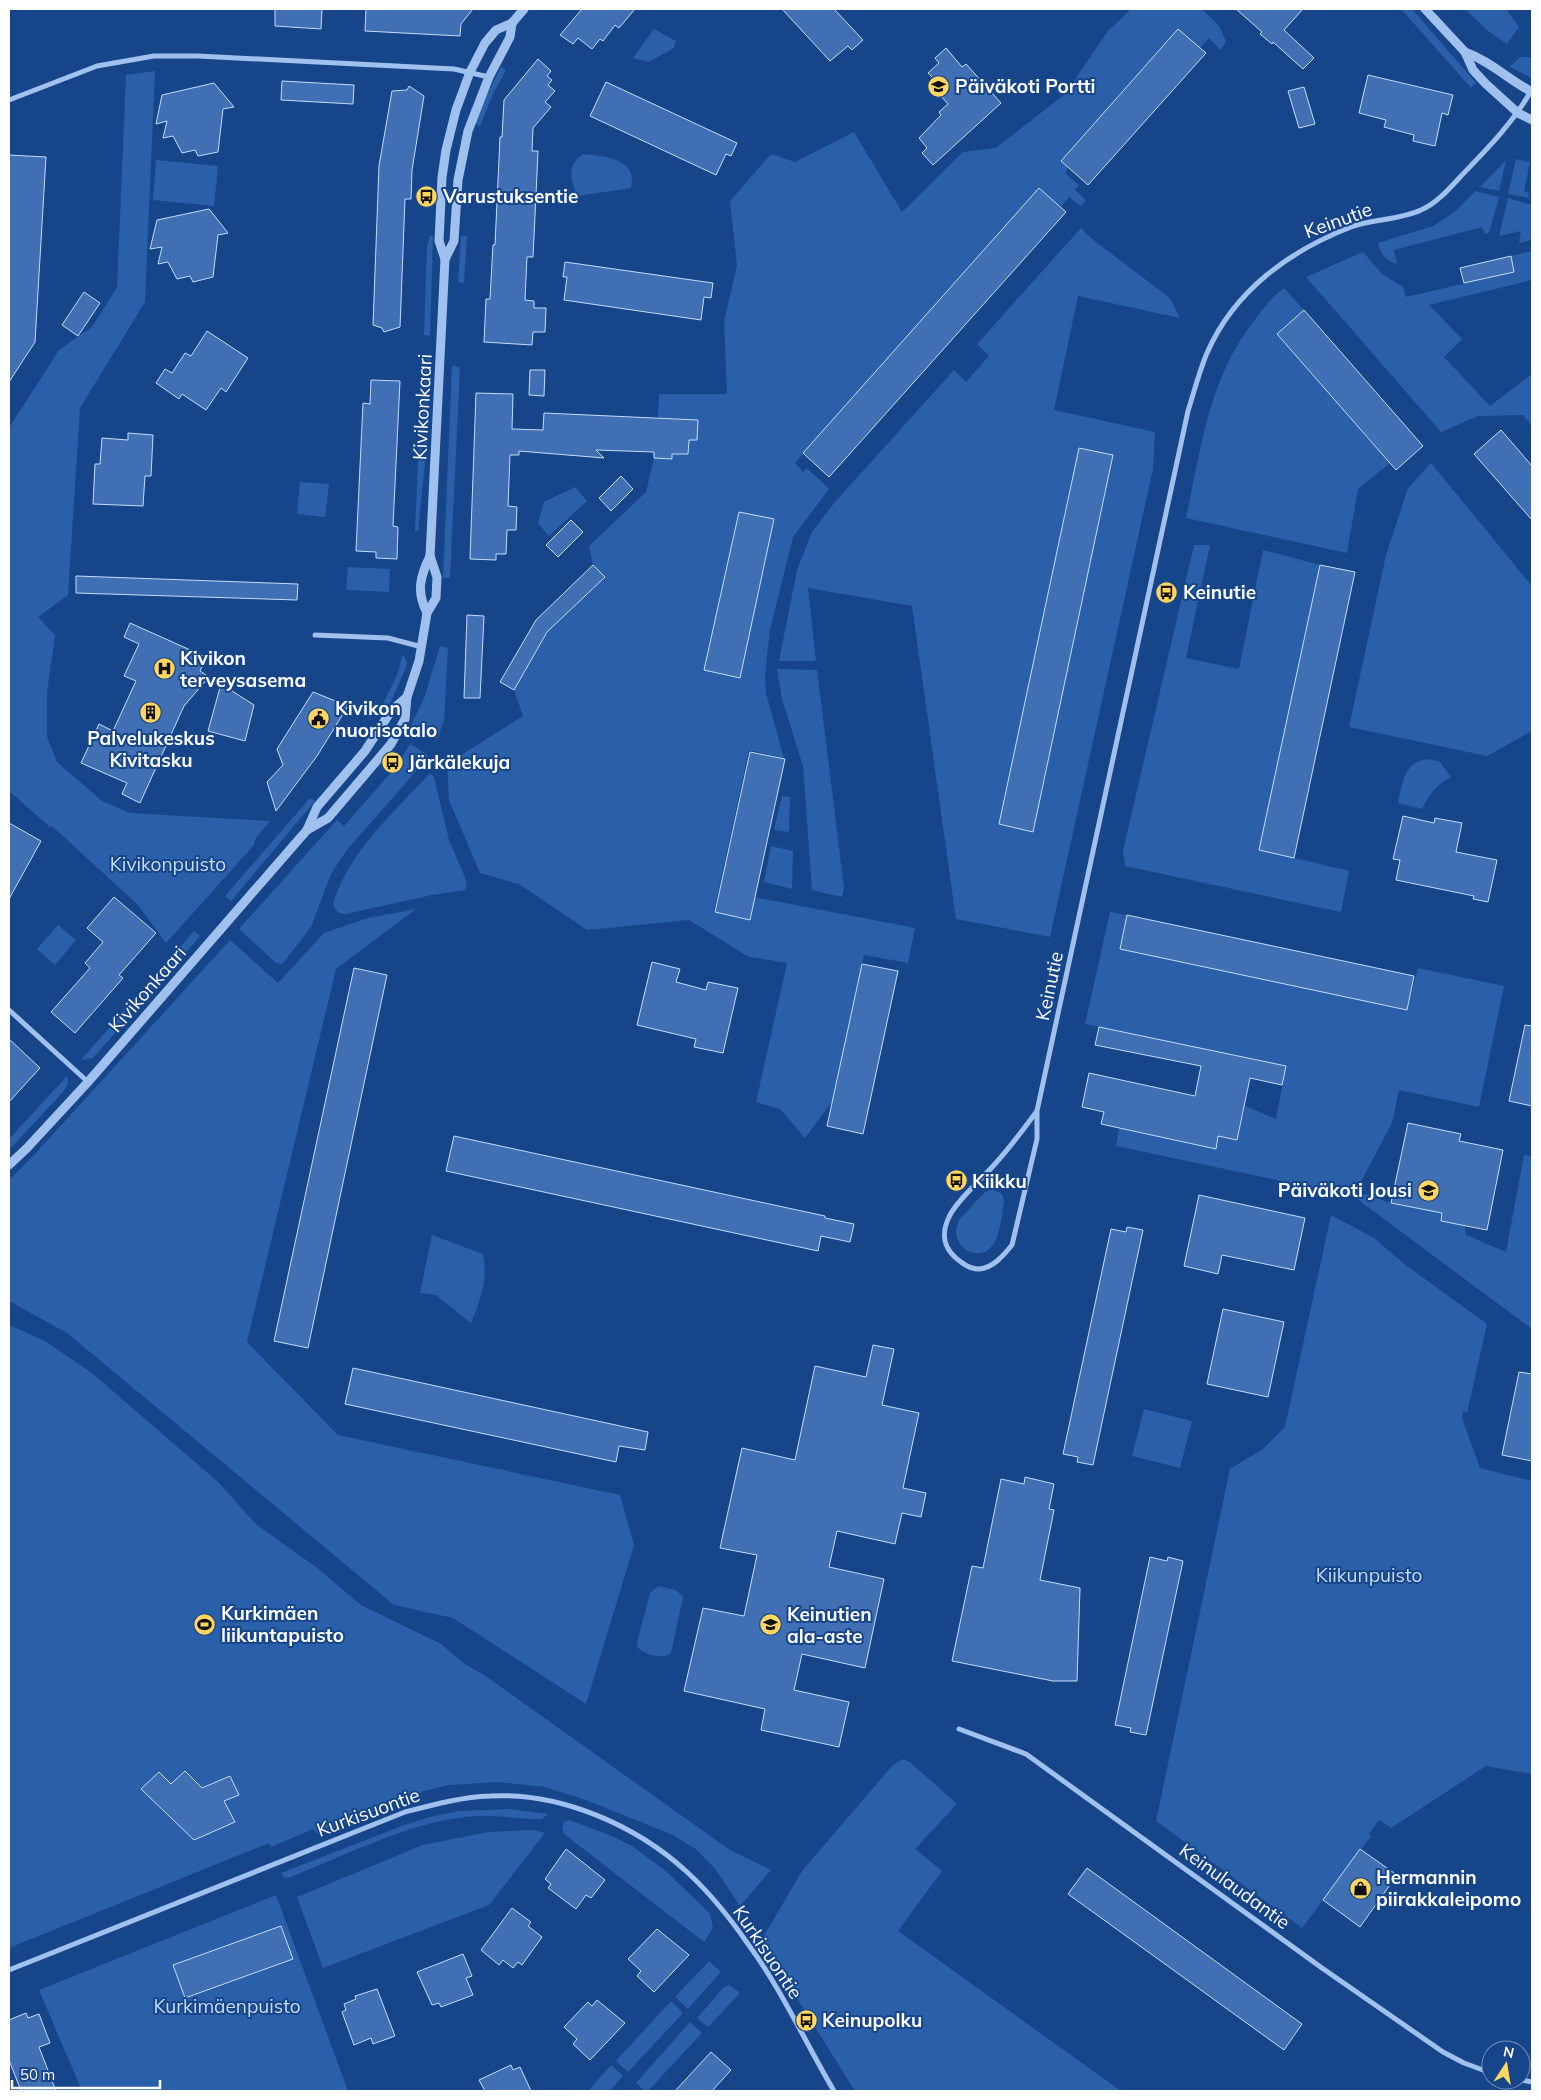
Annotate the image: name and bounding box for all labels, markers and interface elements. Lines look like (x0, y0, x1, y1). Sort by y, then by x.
school or university icon: Päiväkoti Portti (927, 74, 951, 98)
place label: Päiväkoti Portti (955, 74, 1096, 98)
bus stop icon: Varustuksentie (415, 184, 439, 208)
place label: Varustuksentie (442, 184, 578, 208)
street label: Keinutie (1301, 197, 1375, 243)
street label: Kivikonkaari (407, 353, 437, 461)
bus stop icon: Keinutie (1155, 580, 1179, 604)
place label: Keinutie (1183, 580, 1256, 604)
place label: Kivikon terveysasema (180, 646, 306, 692)
hospital icon: Kivikon terveysasema (152, 657, 176, 681)
place label: Kivikon nuorisotalo (335, 696, 437, 742)
building icon: Palvelukeskus Kivitasku (139, 700, 163, 724)
public building icon: Kivikon nuorisotalo (307, 707, 331, 731)
place label: Palvelukeskus Kivitasku (87, 726, 215, 772)
bus stop icon: Järkälekuja (380, 750, 404, 774)
place label: Järkälekuja (408, 750, 510, 774)
park label: Kivikonpuisto (110, 852, 226, 876)
street label: Kivikonkaari (103, 941, 191, 1037)
street label: Keinutie (1030, 949, 1068, 1023)
bus stop icon: Kiikku (944, 1169, 968, 1193)
place label: Kiikku (972, 1169, 1027, 1193)
place label: Päiväkoti Jousi (1278, 1178, 1412, 1202)
school or university icon: Päiväkoti Jousi (1416, 1178, 1440, 1202)
park label: Kiikunpuisto (1316, 1563, 1422, 1587)
place label: Kurkimäen liikuntapuisto (221, 1601, 344, 1647)
place label: Keinutien ala-aste (787, 1602, 872, 1648)
sports icon: Kurkimäen liikuntapuisto (193, 1612, 217, 1636)
school or university icon: Keinutien ala-aste (759, 1613, 783, 1637)
street label: Kurkisuontie (313, 1782, 423, 1842)
street label: Keinulaudantie (1175, 1838, 1295, 1934)
place label: Hermannin piirakkaleipomo (1376, 1865, 1521, 1911)
shop icon: Hermannin piirakkaleipomo (1348, 1876, 1372, 1900)
street label: Kurkisuontie (728, 1901, 808, 2003)
park label: Kurkimäenpuisto (153, 1994, 301, 2018)
bus stop icon: Keinupolku (794, 2008, 818, 2032)
place label: Keinupolku (822, 2008, 922, 2032)
north arrow (1481, 2040, 1531, 2090)
text: N (1502, 2042, 1516, 2062)
scale bar (12, 2058, 160, 2090)
text: 50 m (20, 2065, 55, 2084)

